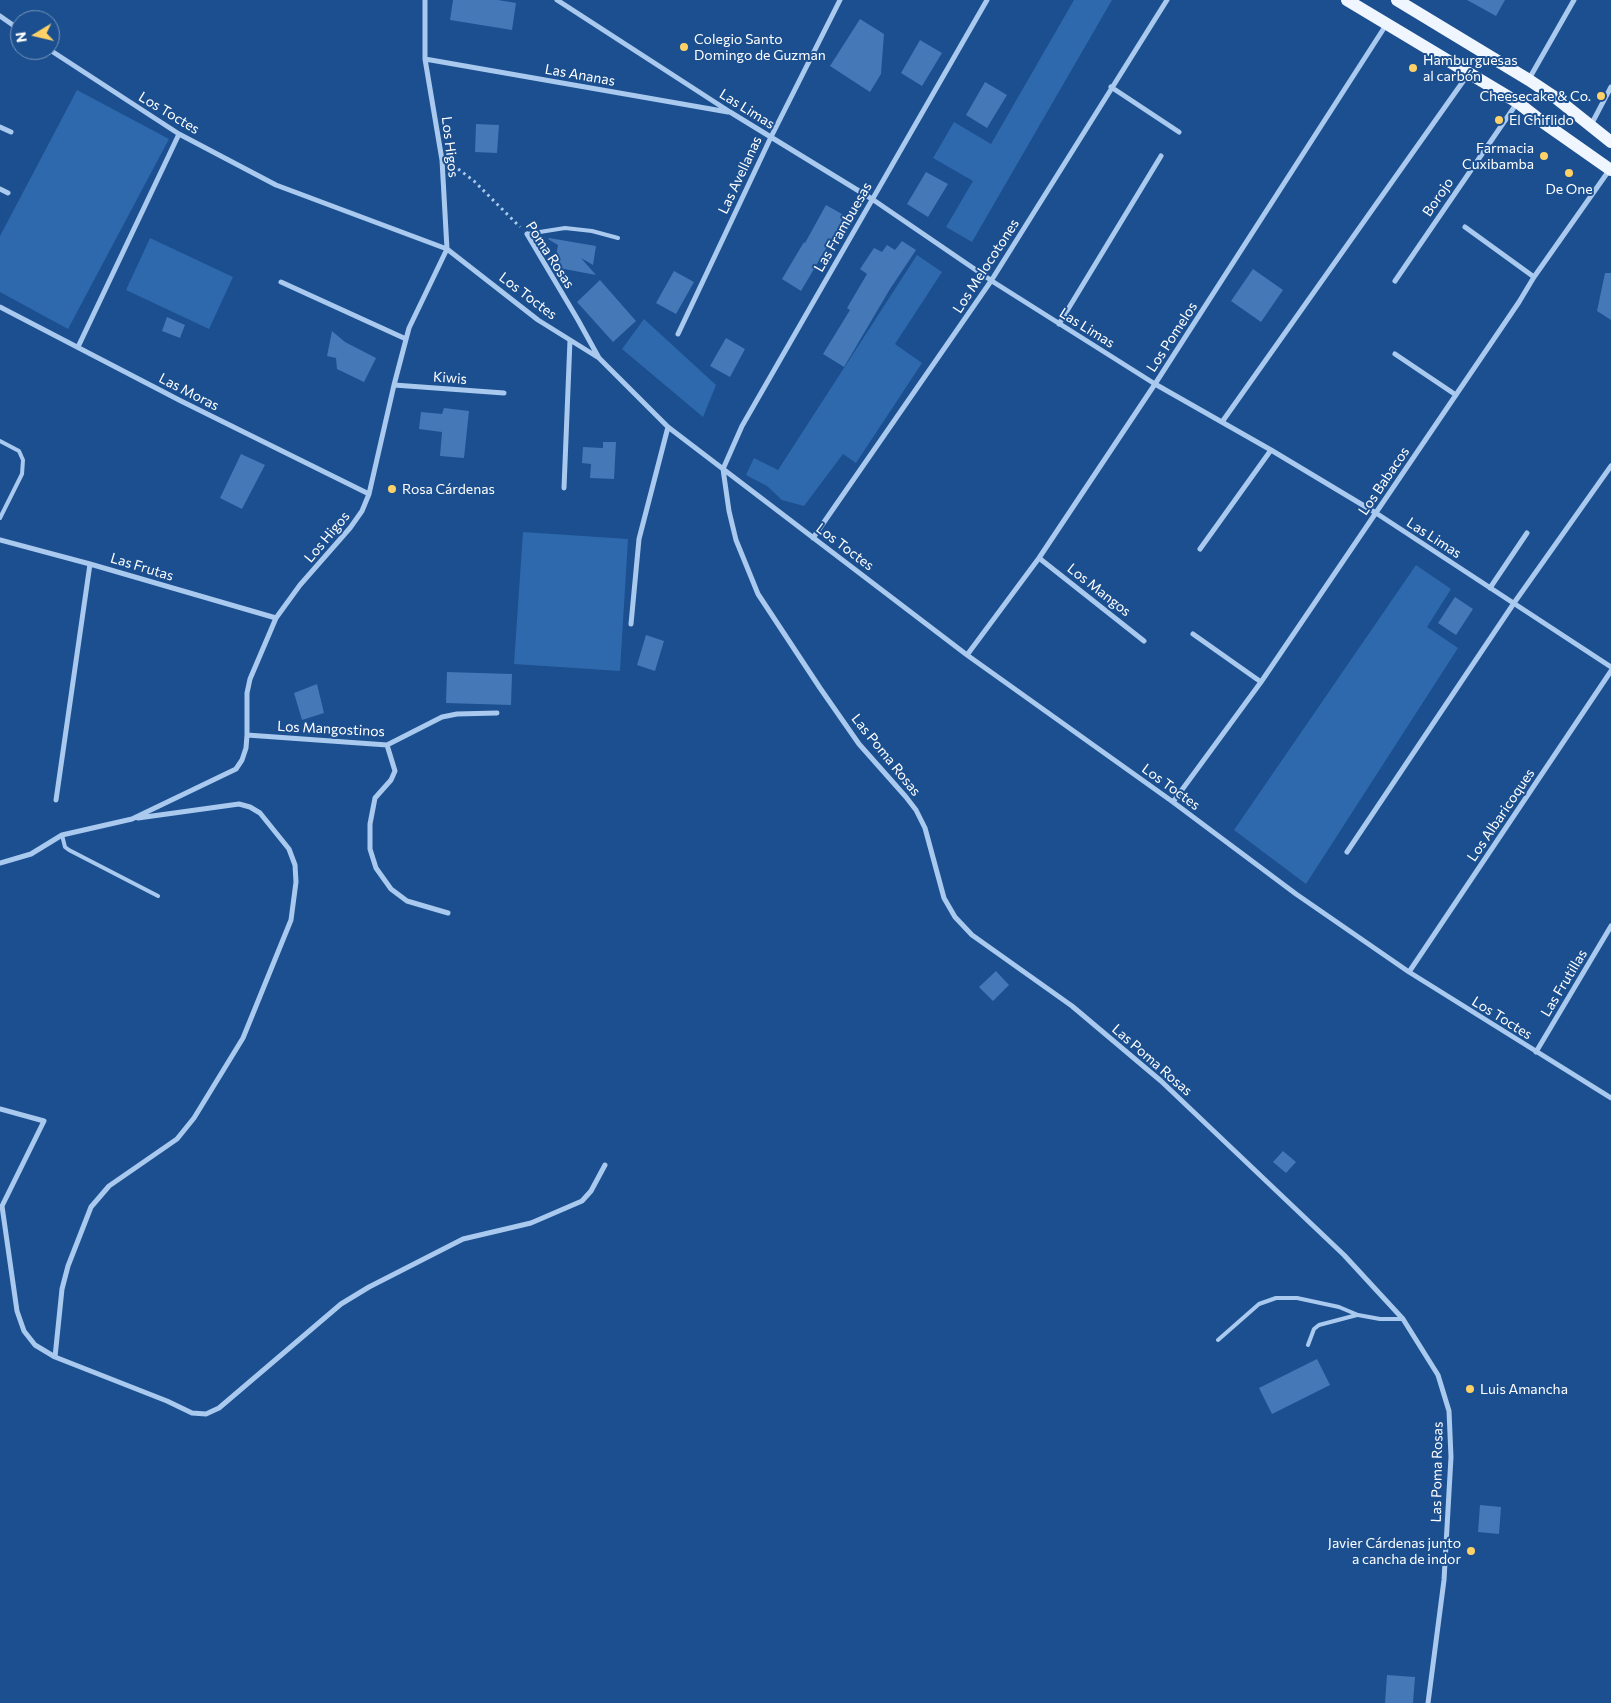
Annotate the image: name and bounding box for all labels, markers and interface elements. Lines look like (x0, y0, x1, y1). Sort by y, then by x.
north arrow (10, 10, 60, 60)
text: N (11, 31, 30, 44)
place label: Colegio Santo Domingo de Guzman (694, 31, 826, 64)
marker: Colegio Santo Domingo de Guzman (678, 41, 690, 53)
place label: Hamburguesas al carbón (1423, 52, 1518, 84)
street label: Las Ananas (544, 61, 616, 89)
marker: Hamburguesas al carbón (1407, 62, 1419, 74)
street label: Las Limas (716, 85, 778, 133)
street label: Los Toctes (136, 88, 202, 138)
place label: Cheesecake & Co. (1479, 88, 1591, 104)
marker: Cheesecake & Co. (1595, 90, 1607, 102)
place label: El Chiflido (1509, 112, 1574, 128)
marker: El Chiflido (1493, 114, 1505, 126)
street label: Los Higos (438, 115, 462, 179)
street label: Las Avellanas (715, 133, 765, 217)
place label: Farmacia Cuxibamba (1462, 140, 1534, 172)
marker: Farmacia Cuxibamba (1538, 150, 1550, 162)
marker: De One (1563, 167, 1575, 179)
street label: Borojo (1419, 174, 1457, 220)
street label: Las Frambuesas (811, 179, 875, 275)
place label: De One (1545, 181, 1593, 197)
street label: Los Melocotones (949, 216, 1023, 316)
street label: Poma Rosas (522, 218, 578, 292)
street label: Los Toctes (496, 269, 560, 323)
street label: Los Pomelos (1143, 299, 1201, 375)
street label: Las Limas (1056, 304, 1118, 352)
street label: Kiwis (432, 368, 468, 388)
street label: Las Moras (156, 370, 222, 414)
street label: Los Babacos (1355, 444, 1413, 518)
place label: Rosa Cárdenas (402, 481, 495, 497)
marker: Rosa Cárdenas (386, 483, 398, 495)
street label: Los Higos (301, 508, 353, 566)
street label: Las Limas (1403, 514, 1465, 562)
street label: Los Toctes (813, 520, 877, 574)
street label: Las Frutas (108, 549, 176, 585)
street label: Los Mangos (1064, 560, 1134, 620)
street label: Las Poma Rosas (848, 711, 924, 799)
street label: Los Mangostinos (277, 718, 385, 740)
street label: Los Toctes (1139, 760, 1203, 814)
street label: Los Albaricoques (1464, 765, 1538, 865)
street label: Las Frutillas (1537, 946, 1591, 1020)
street label: Los Toctes (1469, 993, 1535, 1043)
street label: Las Poma Rosas (1108, 1021, 1196, 1099)
place label: Luis Amancha (1480, 1381, 1568, 1397)
marker: Luis Amancha (1464, 1383, 1476, 1395)
street label: Las Poma Rosas (1428, 1421, 1446, 1523)
place label: Javier Cárdenas junto a cancha de indor (1328, 1535, 1461, 1568)
marker: Javier Cárdenas junto a cancha de indor (1465, 1545, 1477, 1557)

